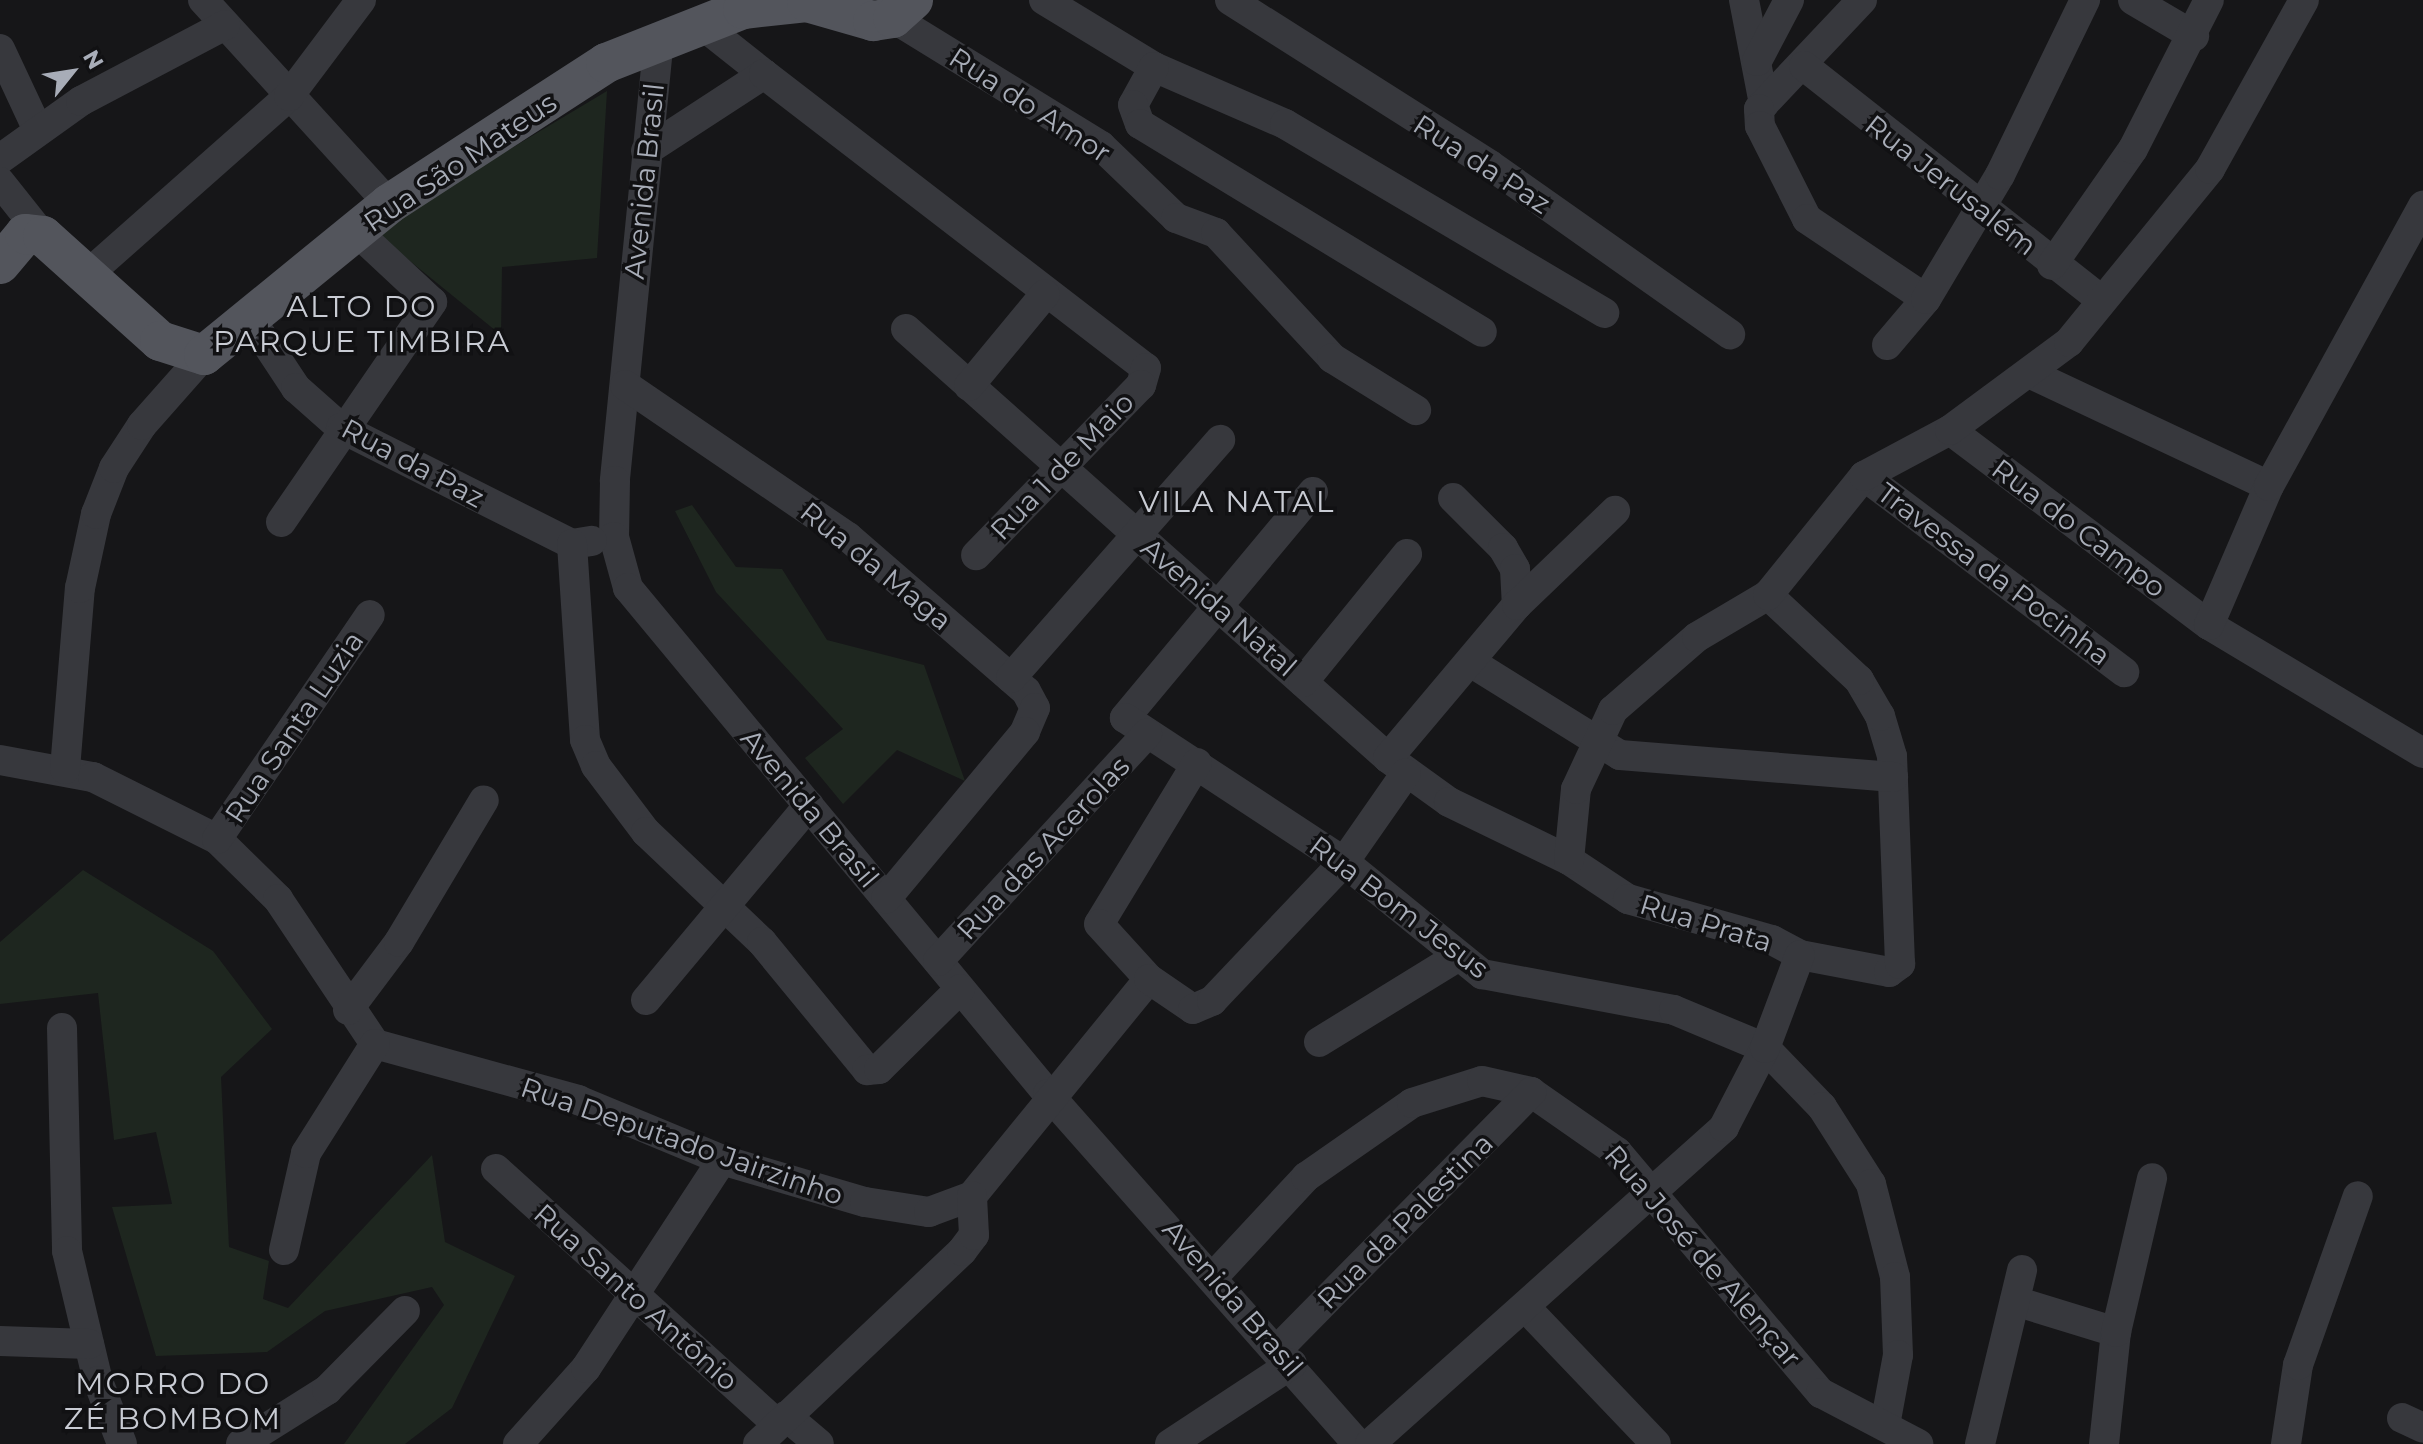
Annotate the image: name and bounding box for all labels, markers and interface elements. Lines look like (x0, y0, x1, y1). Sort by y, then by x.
north arrow (32, 32, 112, 112)
street label: Rua do Amor (943, 40, 1117, 170)
text: N (77, 45, 109, 74)
street label: Avenida Brasil (617, 81, 671, 281)
street label: Rua São Mateus (357, 85, 563, 239)
street label: Rua da Paz (1407, 107, 1557, 221)
street label: Rua Jerusalém (1859, 108, 2043, 262)
district label: ALTO DO PARQUE TIMBIRA (213, 289, 511, 360)
street label: Rua 1 de Maio (983, 385, 1141, 547)
street label: Rua da Paz (336, 411, 490, 515)
street label: Rua do Campo (1985, 452, 2173, 604)
street label: Travessa da Pocinha (1871, 476, 2117, 672)
district label: VILA NATAL (1139, 484, 1335, 520)
street label: Rua da Maga (794, 495, 958, 637)
street label: Avenida Natal (1135, 531, 1303, 683)
street label: Rua Santa Luzia (218, 625, 370, 829)
street label: Avenida Brasil (734, 722, 886, 894)
street label: Rua das Acerolas (950, 750, 1136, 946)
street label: Rua Bom Jesus (1303, 829, 1495, 985)
street label: Rua Prata (1636, 887, 1776, 959)
street label: Rua Deputado Jairzinho (516, 1070, 848, 1212)
street label: Rua da Palestina (1310, 1126, 1500, 1316)
street label: Rua José de Alençar (1598, 1138, 1808, 1374)
street label: Rua Santo Antônio (527, 1197, 745, 1397)
street label: Avenida Brasil (1156, 1213, 1310, 1383)
district label: MORRO DO ZÉ BOMBOM (64, 1366, 282, 1436)

